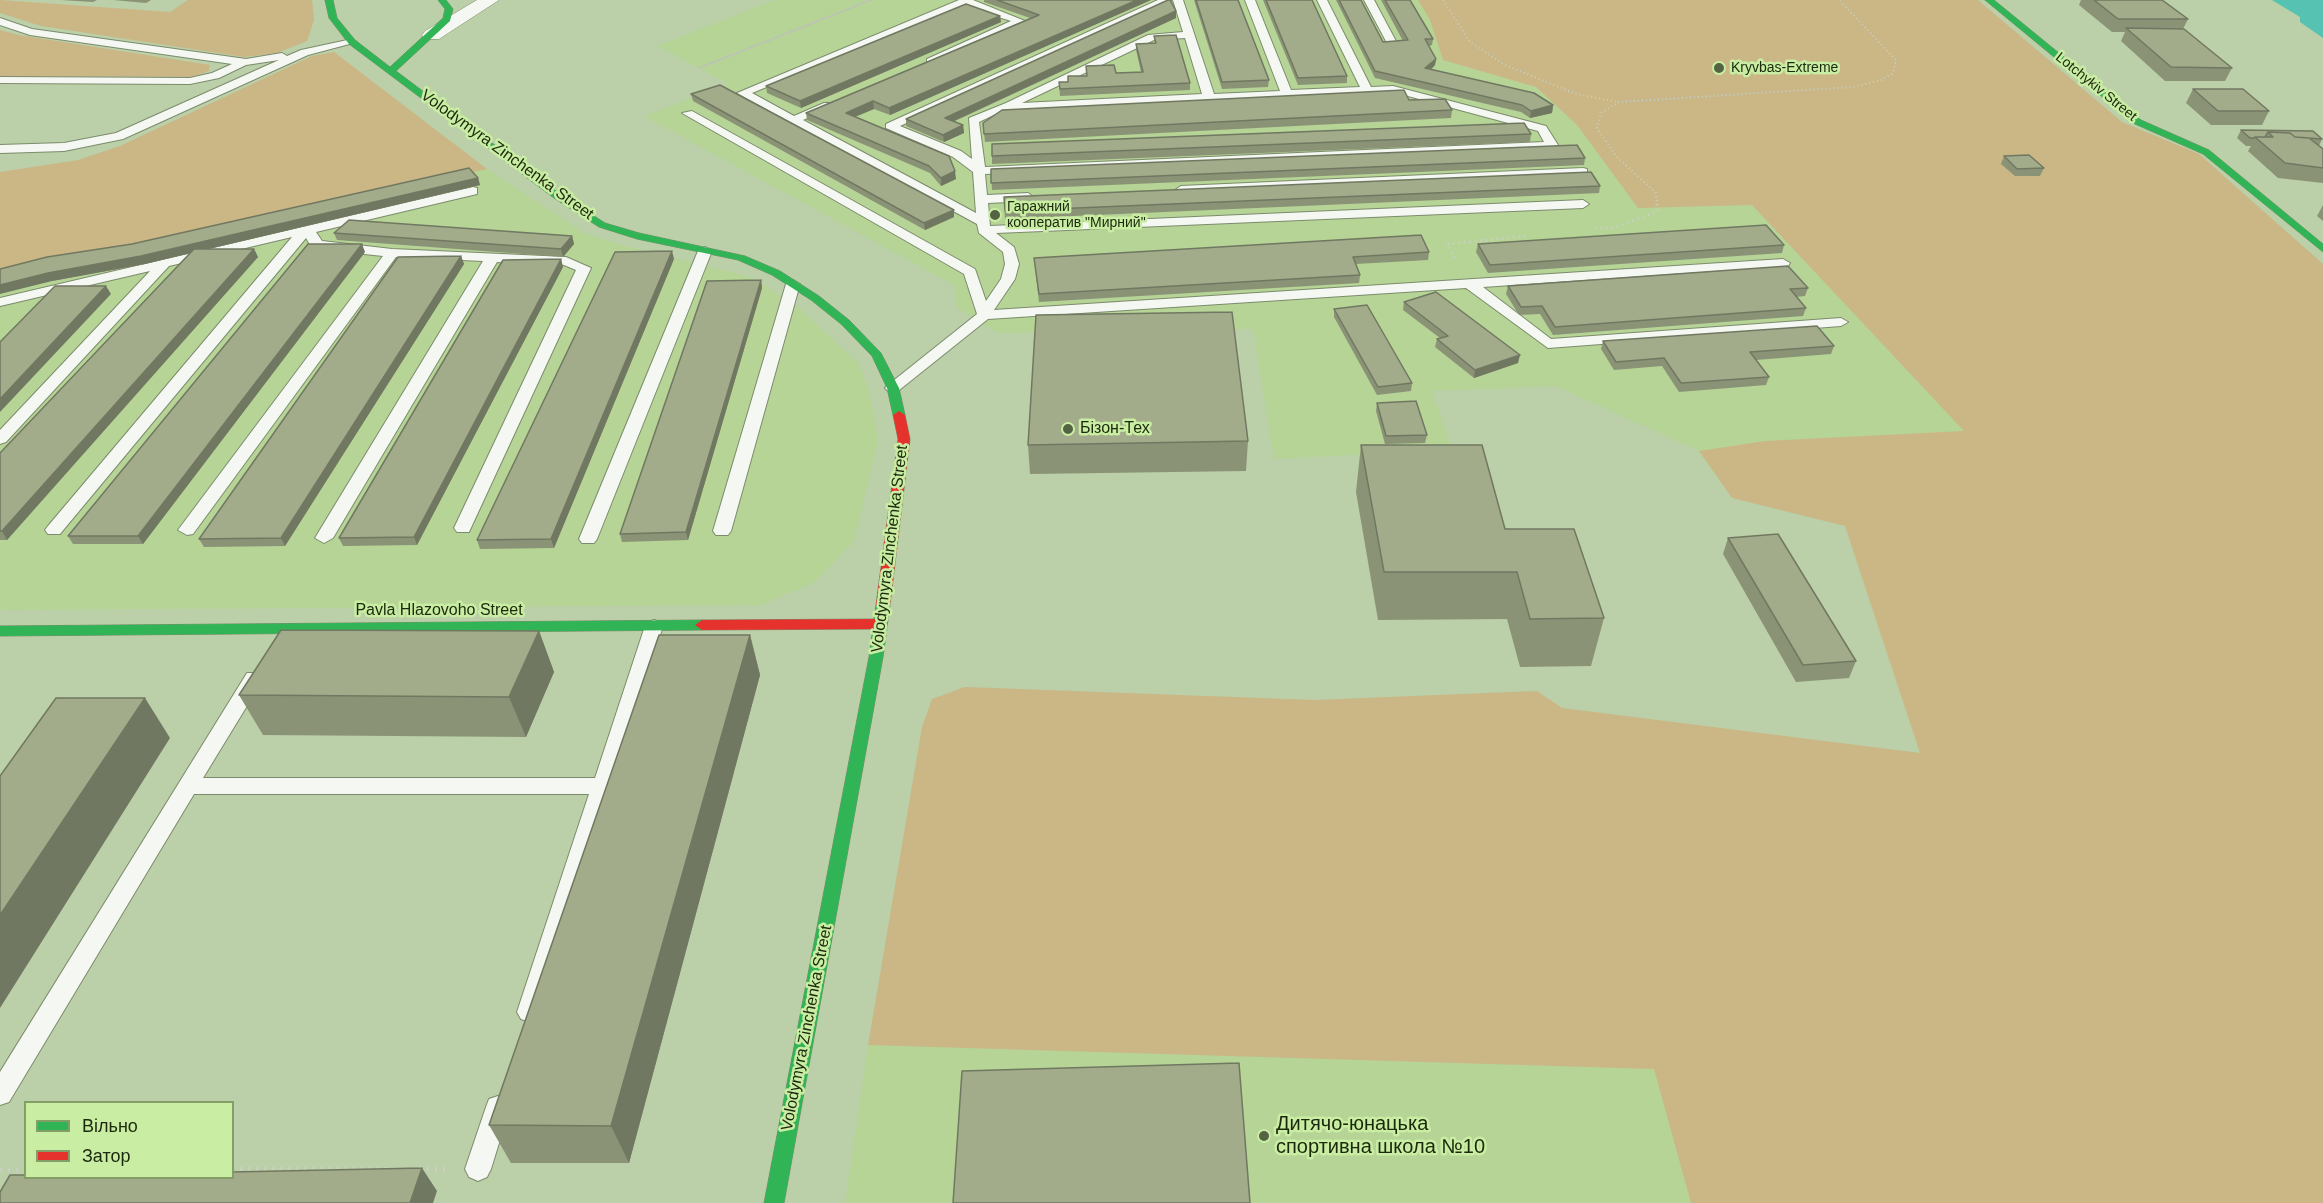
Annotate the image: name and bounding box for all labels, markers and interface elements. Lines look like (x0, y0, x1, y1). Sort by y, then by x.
street label: Lotchykiv Street (2052, 49, 2140, 125)
place label: Kryvbas-Extreme (1731, 60, 1838, 76)
marker: Kryvbas-Extreme (1712, 61, 1726, 75)
street label: Volodymyra Zinchenka Street (417, 86, 597, 224)
place label: Гаражний кооператив "Мирний" (1007, 199, 1146, 232)
marker: Гаражний кооператив "Мирний" (988, 208, 1002, 222)
place label: Бізон-Тех (1080, 419, 1150, 439)
marker: Бізон-Тех (1061, 422, 1075, 436)
street label: Volodymyra Zinchenka Street (868, 444, 912, 654)
street label: Pavla Hlazovoho Street (355, 601, 523, 621)
street label: Volodymyra Zinchenka Street (778, 924, 836, 1132)
legend (24, 1101, 234, 1179)
place label: Дитячо-юнацька спортивна школа №10 (1276, 1112, 1485, 1159)
text: Вільно (82, 1116, 138, 1136)
marker: Дитячо-юнацька спортивна школа №10 (1257, 1129, 1271, 1143)
text: Затор (82, 1146, 131, 1166)

